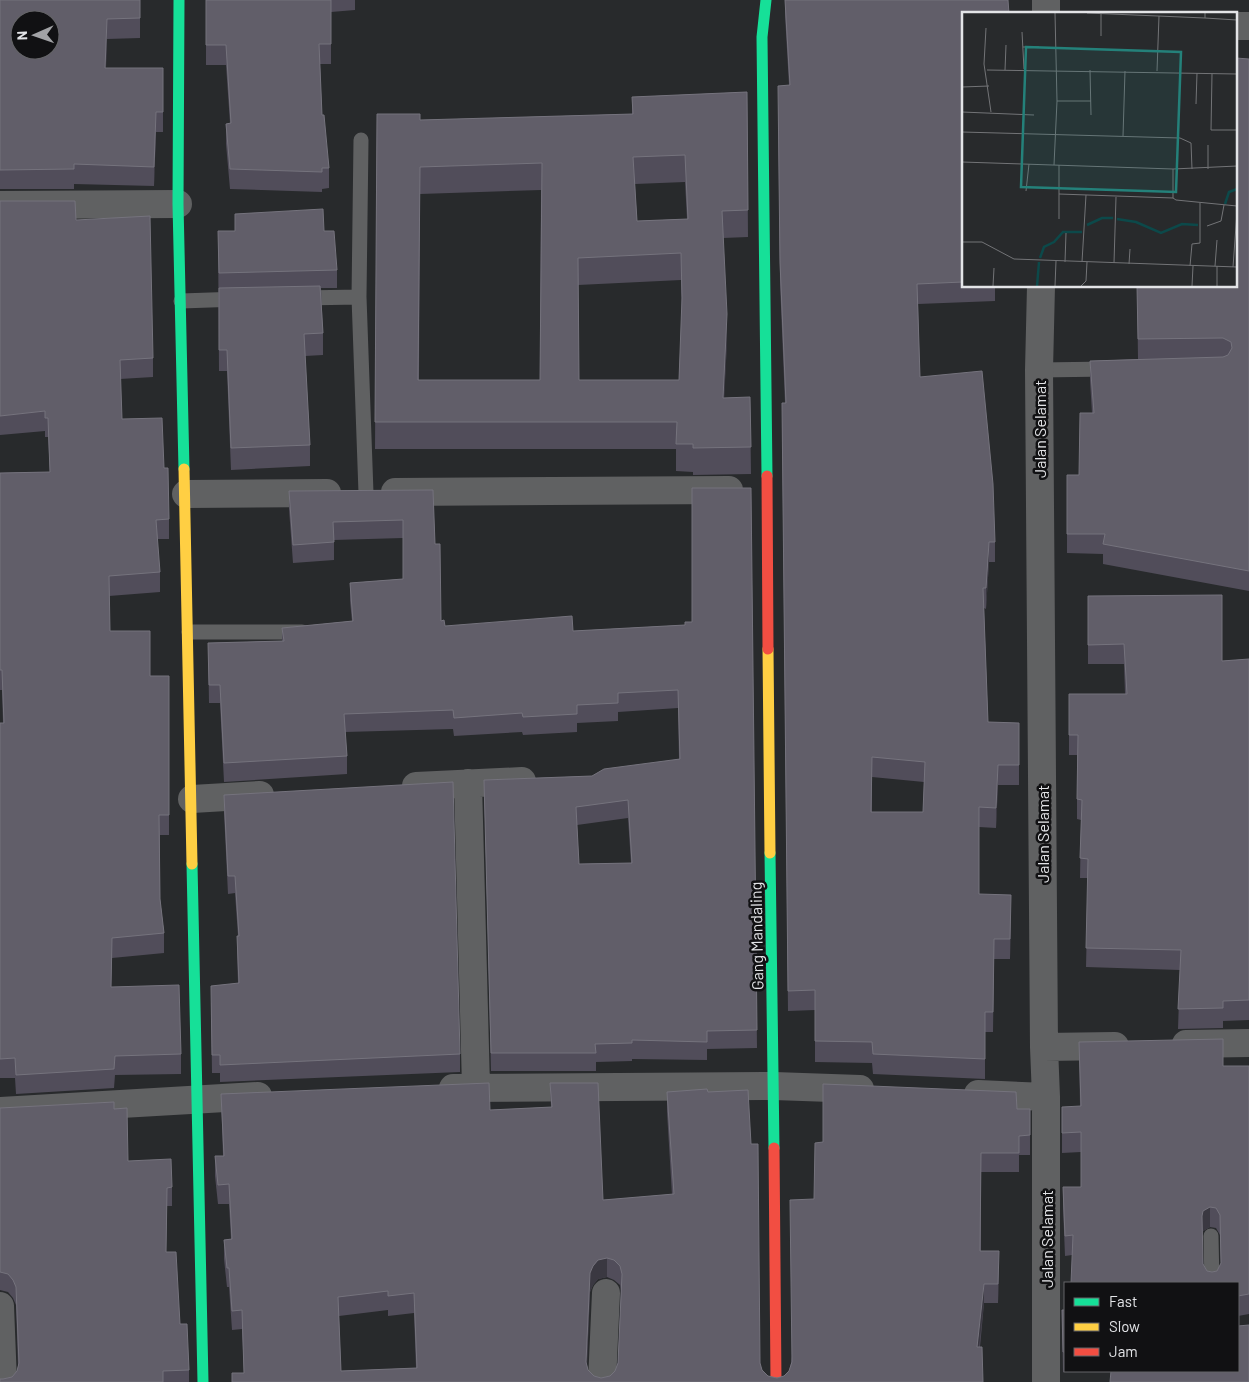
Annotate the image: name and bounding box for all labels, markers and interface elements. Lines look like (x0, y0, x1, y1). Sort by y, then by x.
north arrow (10, 10, 60, 60)
inset map (962, 12, 1236, 288)
text: N (13, 31, 30, 40)
street label: Jalan Selamat (1030, 380, 1049, 478)
street label: Jalan Selamat (1033, 785, 1052, 883)
street label: Gang Mandaling (746, 882, 766, 990)
street label: Jalan Selamat (1037, 1190, 1056, 1288)
legend (1064, 1282, 1239, 1372)
text: Fast (1109, 1292, 1137, 1310)
text: Slow (1109, 1317, 1140, 1335)
text: Jam (1109, 1342, 1138, 1360)

